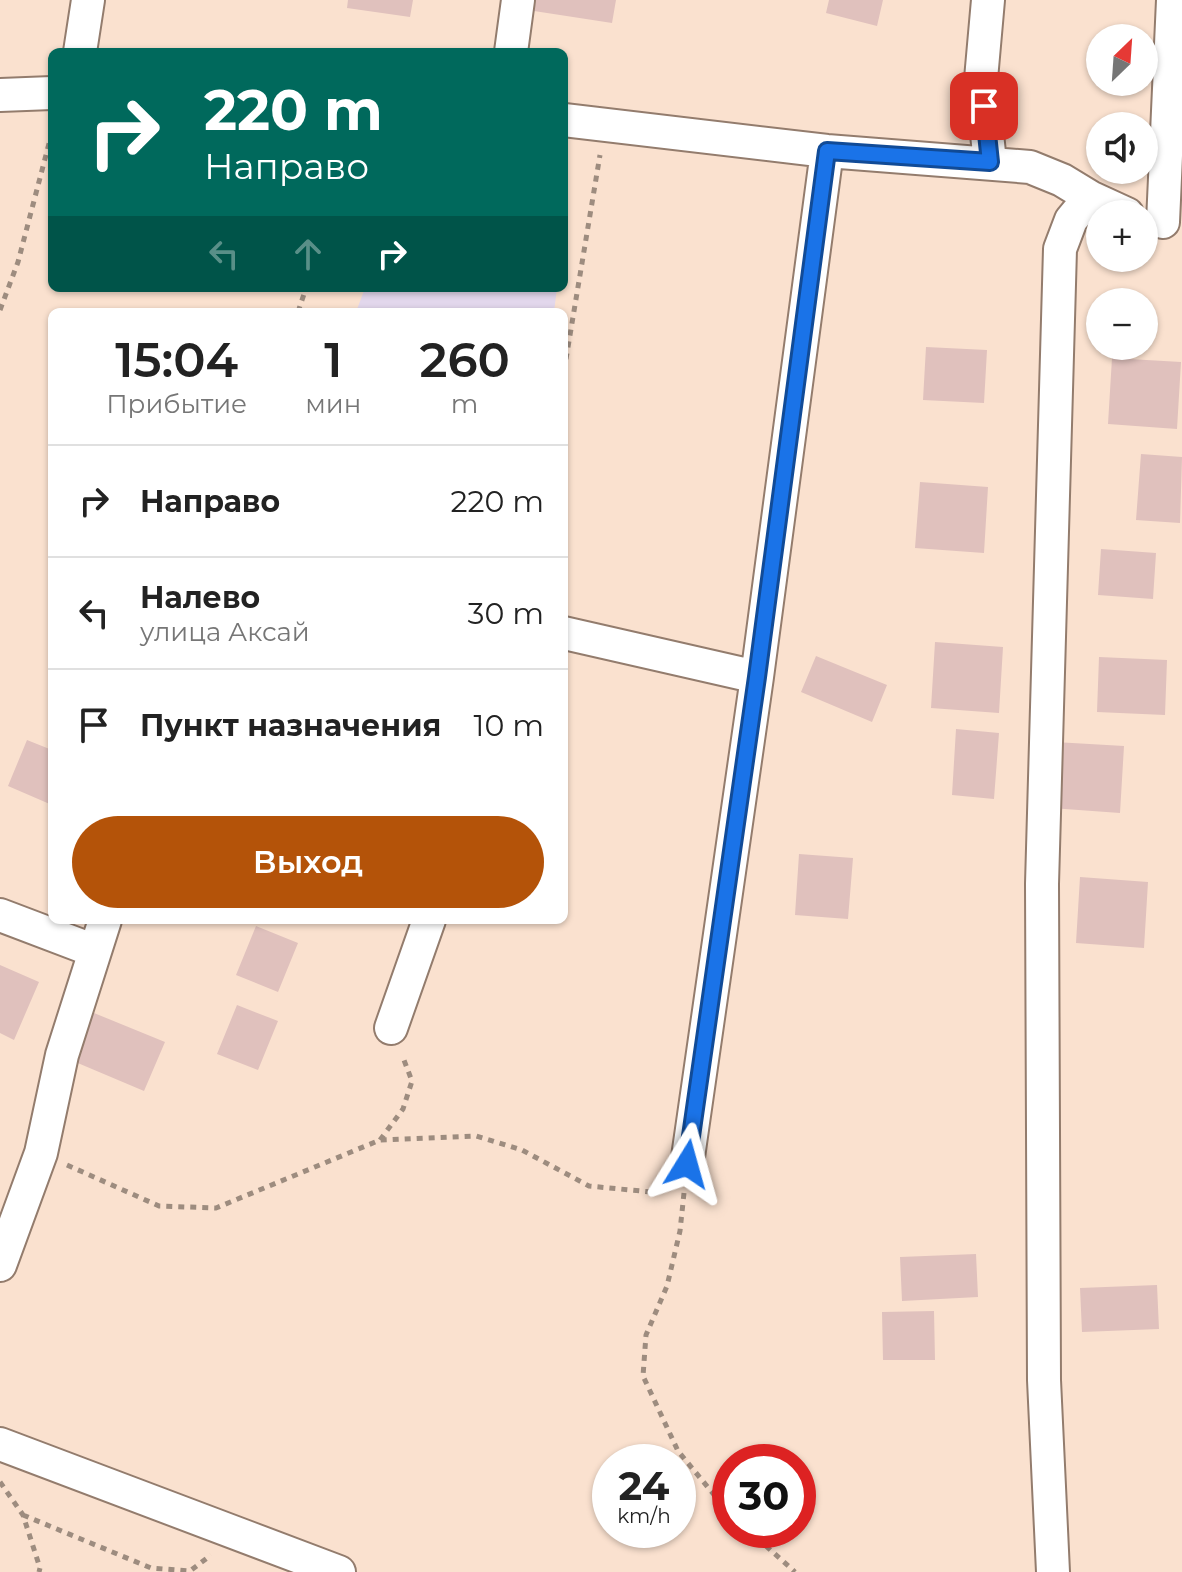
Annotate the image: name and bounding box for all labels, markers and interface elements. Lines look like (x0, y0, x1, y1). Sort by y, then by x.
north arrow (1086, 24, 1158, 96)
map controls (1086, 24, 1158, 360)
pin (950, 72, 1018, 140)
text: 220 m (204, 76, 383, 144)
icon: right (72, 80, 176, 184)
icon: arrive (962, 84, 1006, 128)
button: sound (1086, 112, 1158, 184)
text: Направо (204, 144, 369, 188)
button: + (1086, 200, 1158, 272)
icon: left (202, 232, 246, 276)
icon: ahead (286, 232, 330, 276)
icon: right (370, 232, 414, 276)
button: − (1086, 288, 1158, 360)
text: 15:04 (115, 331, 238, 389)
text: 1 (324, 331, 342, 389)
text: 260 (419, 331, 510, 389)
text: Прибытие (106, 388, 247, 420)
text: мин (305, 388, 361, 420)
text: m (451, 388, 478, 420)
icon: right (72, 479, 116, 523)
text: Направо (140, 483, 280, 520)
text: 220 m (450, 483, 544, 520)
text: Налево (140, 579, 260, 616)
icon: left (72, 591, 116, 635)
text: 30 m (468, 595, 544, 632)
text: улица Аксай (140, 616, 310, 648)
icon: arrive (72, 703, 116, 747)
text: Пункт назначения (140, 707, 441, 744)
text: 10 m (474, 707, 544, 744)
button: Выход (72, 816, 544, 908)
position arrow (645, 1122, 729, 1206)
speed limit sign: 30 (712, 1444, 816, 1548)
text: 24 (619, 1461, 669, 1510)
text: km/h (617, 1504, 671, 1528)

